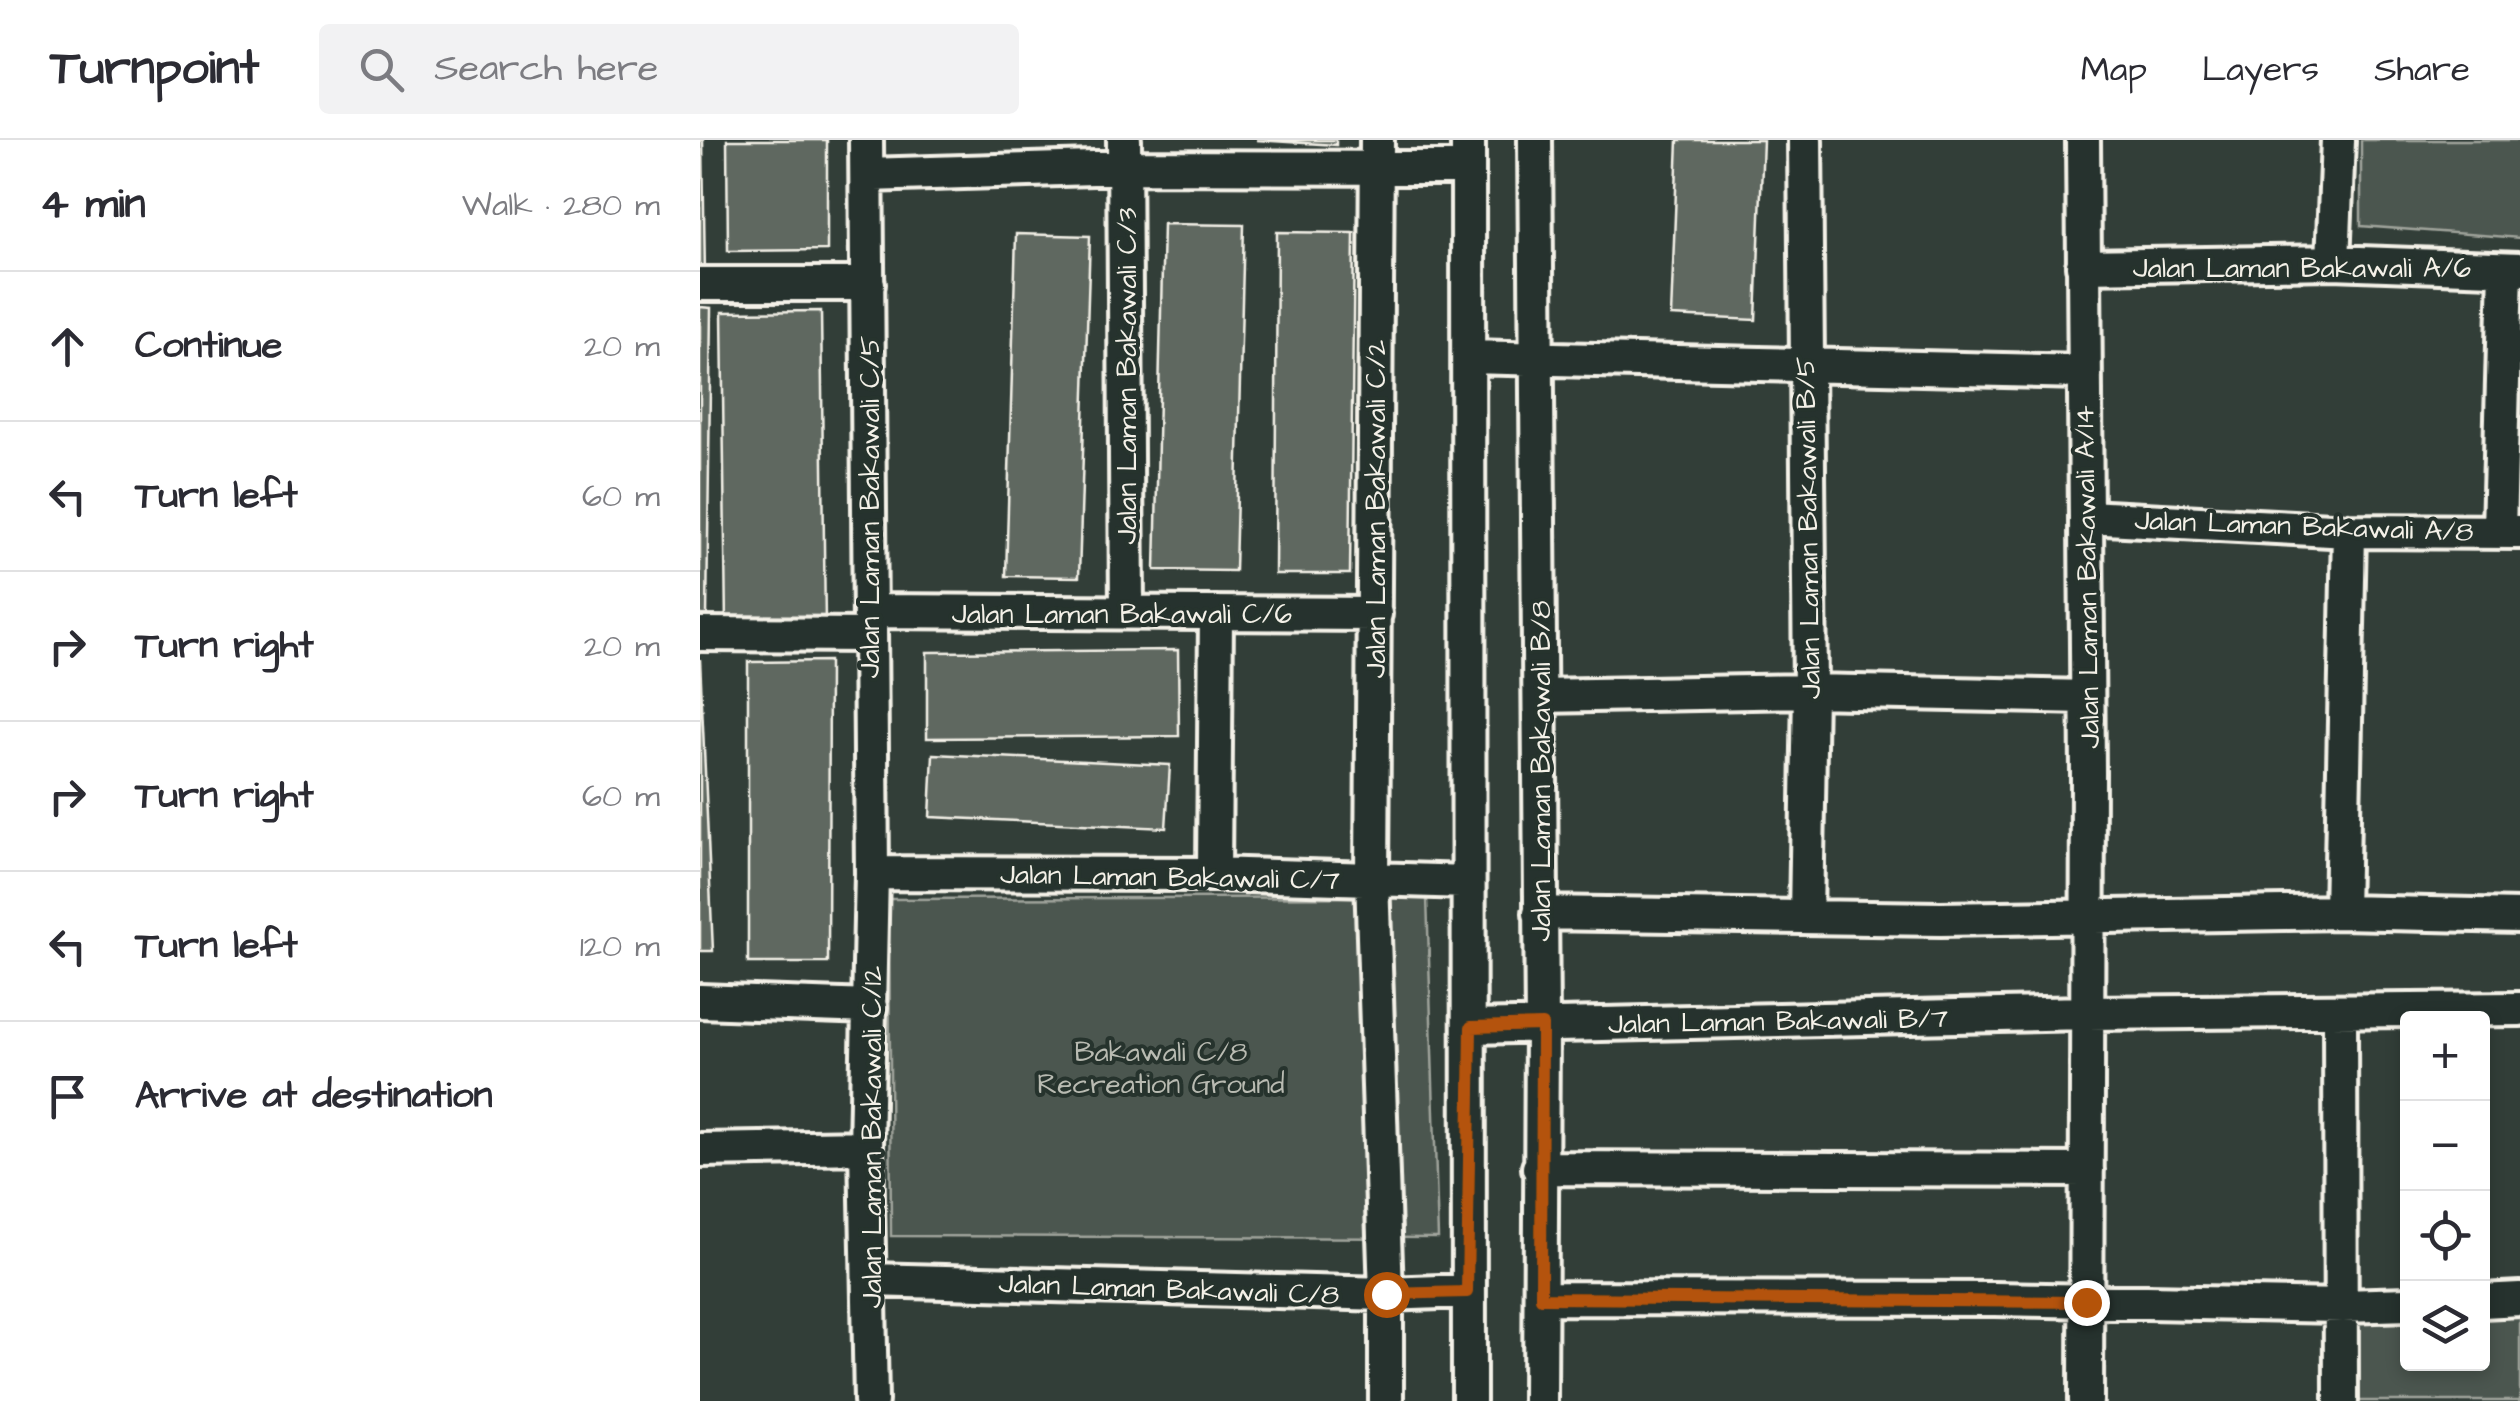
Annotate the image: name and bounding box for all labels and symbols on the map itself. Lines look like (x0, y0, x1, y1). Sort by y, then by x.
street label: Jalan Laman Bakawali C/3 (1108, 208, 1147, 544)
street label: Jalan Laman Bakawali A/6 (2133, 249, 2471, 288)
street label: Jalan Laman Bakawali C/5 (851, 336, 890, 678)
street label: Jalan Laman Bakawali C/2 (1357, 340, 1396, 678)
street label: Jalan Laman Bakawali B/5 (1786, 356, 1831, 700)
street label: Jalan Laman Bakawali A/14 (2065, 405, 2110, 749)
street label: Jalan Laman Bakawali A/8 (2134, 501, 2474, 552)
street label: Jalan Laman Bakawali C/6 (952, 595, 1292, 634)
street label: Jalan Laman Bakawali B/8 (1522, 601, 1561, 941)
street label: Jalan Laman Bakawali C/7 (1000, 855, 1340, 900)
street label: Jalan Laman Bakawali C/12 (853, 966, 892, 1308)
street label: Jalan Laman Bakawali B/7 (1608, 999, 1948, 1044)
park label: Bakawali C/8 Recreation Ground (1037, 1033, 1285, 1104)
street label: Jalan Laman Bakawali C/8 (998, 1264, 1340, 1315)
route start (1364, 1272, 1410, 1318)
route end (2064, 1280, 2110, 1326)

